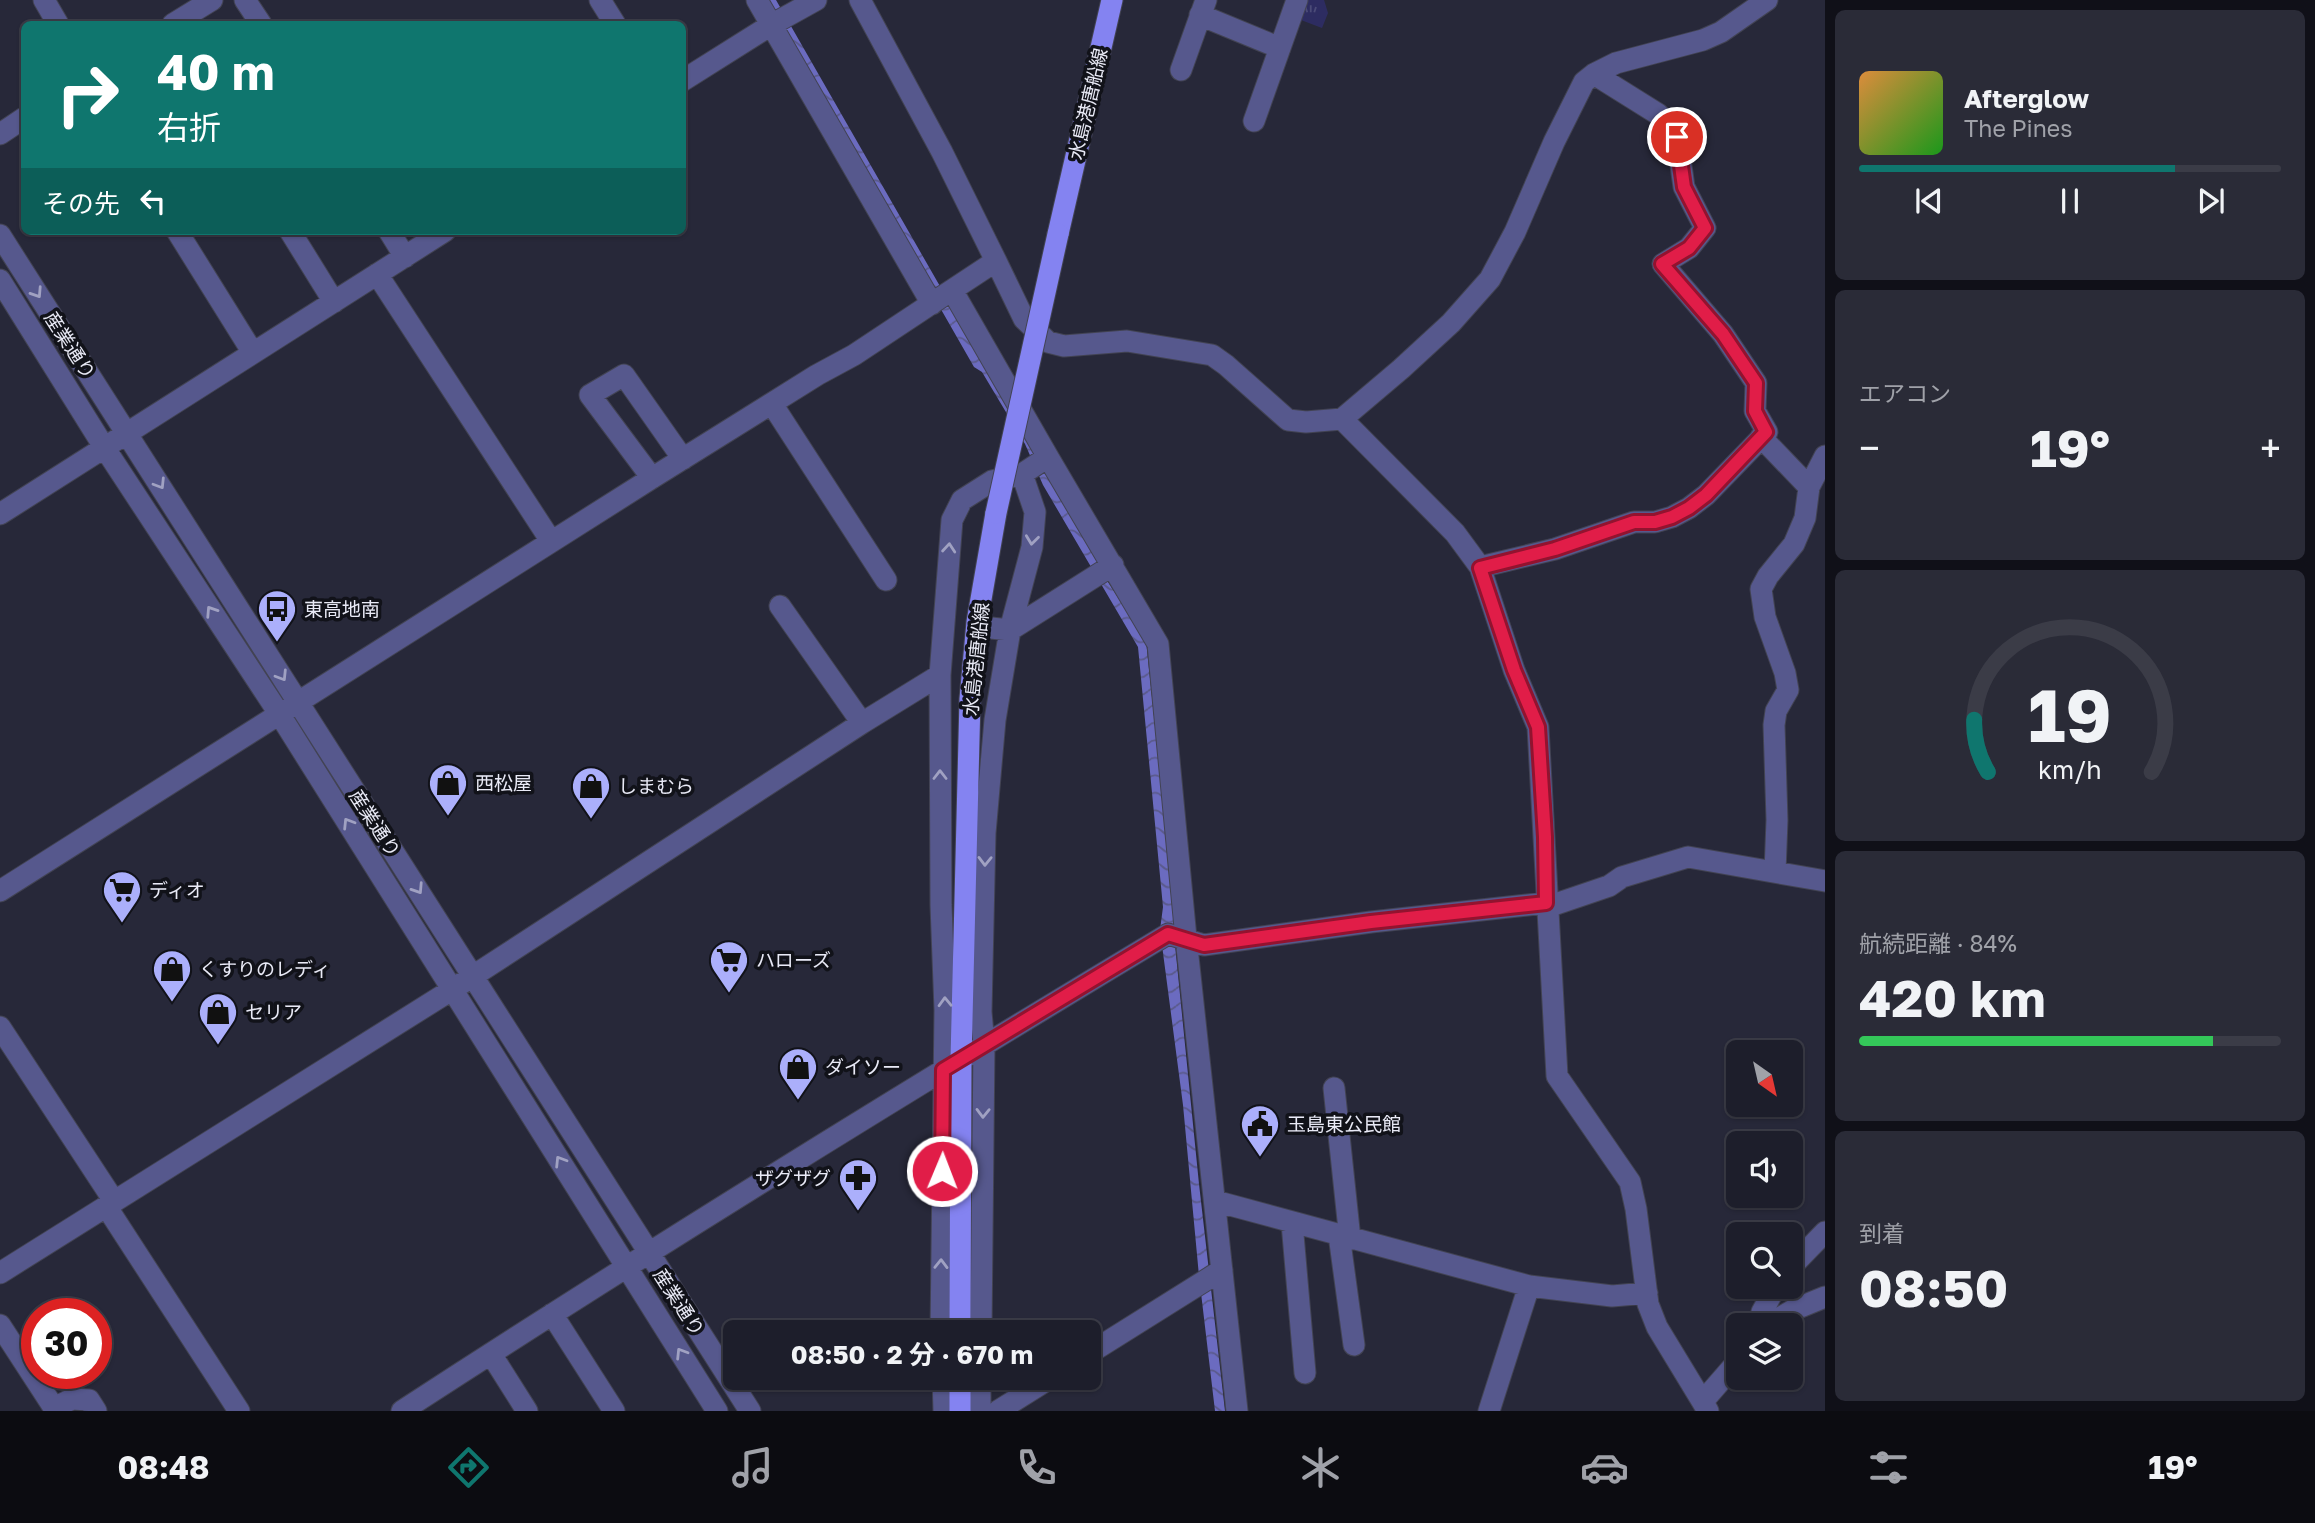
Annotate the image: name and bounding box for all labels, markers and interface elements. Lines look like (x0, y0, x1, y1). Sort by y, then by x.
text: 40 m (157, 42, 275, 101)
street label: 水島港唐船線 (1063, 46, 1112, 162)
icon: right (42, 49, 133, 140)
text: Afterglow (1964, 83, 2089, 114)
pin (1647, 107, 1707, 167)
text: 右折 (157, 108, 221, 146)
text: The Pines (1964, 114, 2072, 142)
icon: arrive (1658, 118, 1696, 156)
icon: left (134, 182, 172, 220)
icon: previous (1910, 182, 1948, 220)
icon: pause (2051, 182, 2089, 220)
icon: next (2192, 182, 2230, 220)
text: その先 (42, 188, 120, 219)
one-way arrow (28, 285, 41, 298)
street label: 産業通り (40, 307, 101, 383)
text: エアコン (1859, 379, 1951, 407)
text: 19° (2030, 416, 2110, 478)
text: − (1859, 425, 1880, 470)
text: + (2260, 425, 2281, 470)
one-way arrow (151, 477, 164, 490)
one-way arrow (1025, 534, 1040, 546)
one-way arrow (941, 542, 956, 553)
bus stop icon: 東高地南 (256, 588, 298, 643)
place label: 東高地南 (304, 597, 380, 620)
street label: 水島港唐船線 (958, 601, 993, 717)
one-way arrow (207, 605, 220, 618)
one-way arrow (273, 669, 286, 682)
text: 19 (2028, 671, 2112, 758)
text: km/h (2038, 753, 2102, 784)
shop icon: 西松屋 (427, 762, 469, 817)
shop icon: しまむら (570, 765, 612, 820)
one-way arrow (932, 769, 948, 779)
place label: 西松屋 (475, 771, 532, 794)
place label: しまむら (618, 774, 694, 797)
street label: 産業通り (345, 785, 406, 861)
one-way arrow (343, 817, 356, 830)
one-way arrow (977, 856, 992, 867)
supermarket icon: ディオ (101, 869, 143, 924)
place label: ディオ (149, 878, 205, 901)
one-way arrow (409, 881, 422, 894)
text: 航続距離 · 84% (1859, 929, 2017, 957)
supermarket icon: ハローズ (708, 939, 750, 994)
shop icon: くすりのレディ (151, 948, 193, 1003)
place label: ハローズ (756, 948, 831, 971)
place label: くすりのレディ (199, 957, 331, 980)
text: 420 km (1859, 966, 2046, 1028)
shop icon: セリア (197, 991, 239, 1046)
one-way arrow (937, 996, 952, 1007)
place label: セリア (245, 1000, 302, 1023)
north arrow (1726, 1040, 1802, 1116)
map controls (1726, 1040, 1803, 1390)
shop icon: ダイソー (777, 1046, 819, 1101)
place label: ダイソー (825, 1055, 901, 1078)
public building icon: 玉島東公民館 (1239, 1103, 1281, 1158)
one-way arrow (975, 1108, 991, 1119)
place label: 玉島東公民館 (1287, 1112, 1401, 1135)
button: sound (1726, 1131, 1803, 1208)
position arrow (905, 1134, 979, 1208)
one-way arrow (555, 1155, 568, 1168)
pharmacy icon: ザグザグ (837, 1157, 879, 1212)
place label: ザグザグ (755, 1166, 831, 1189)
text: 到着 (1859, 1219, 1905, 1247)
button: search (1726, 1222, 1803, 1299)
text: 08:50 (1859, 1256, 2008, 1318)
one-way arrow (933, 1258, 949, 1268)
street label: 産業通り (649, 1264, 710, 1340)
speed limit sign: 30 (21, 1298, 112, 1389)
button: layers (1726, 1313, 1803, 1390)
text: 08:50 · 2 分 · 670 m (791, 1339, 1033, 1370)
one-way arrow (676, 1348, 689, 1361)
icon: directions (444, 1443, 493, 1492)
icon: music (728, 1443, 777, 1492)
icon: phone (1012, 1443, 1061, 1492)
icon: climate (1296, 1443, 1345, 1492)
icon: car (1580, 1443, 1629, 1492)
icon: filters (1864, 1443, 1913, 1492)
text: 08:48 (117, 1448, 209, 1486)
text: 19° (2148, 1448, 2197, 1486)

